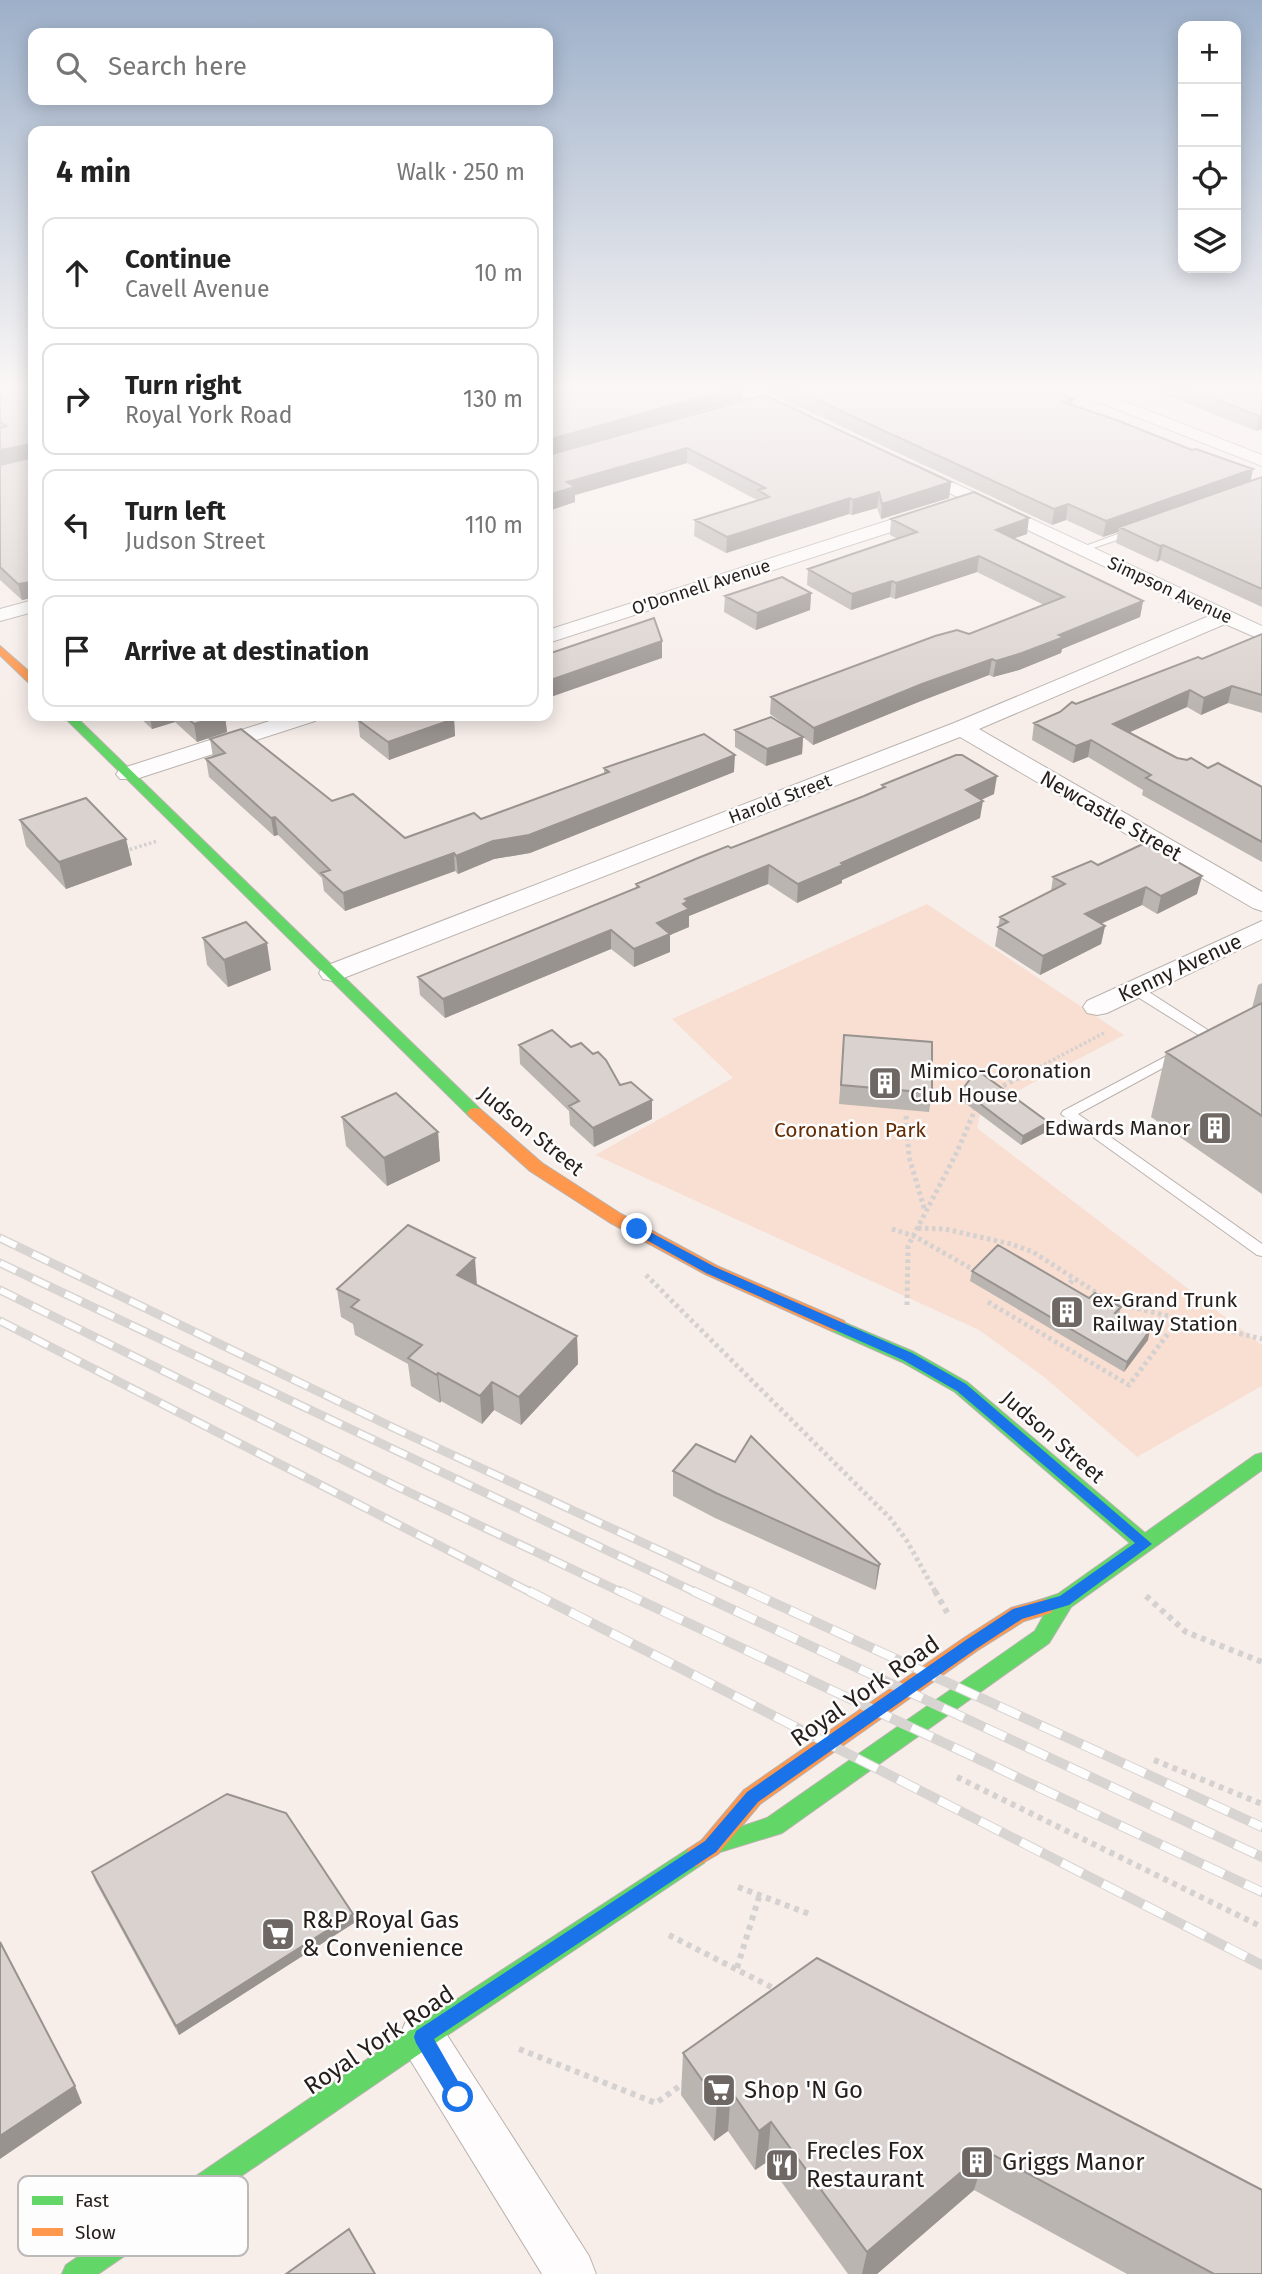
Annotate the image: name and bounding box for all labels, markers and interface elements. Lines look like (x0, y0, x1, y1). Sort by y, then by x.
map controls (1178, 21, 1241, 273)
button: + (1178, 21, 1241, 84)
search box (28, 28, 553, 105)
icon: search (52, 48, 90, 86)
text: Search here (108, 51, 247, 82)
button: − (1178, 84, 1241, 147)
button: locate (1178, 147, 1241, 210)
text: 4 min (56, 154, 131, 190)
text: Walk · 250 m (397, 158, 525, 186)
button: layers (1178, 210, 1241, 273)
text: Continue (125, 244, 231, 275)
icon: ahead (58, 254, 96, 292)
text: 10 m (474, 259, 523, 287)
text: Cavell Avenue (125, 275, 270, 303)
text: Turn right (125, 370, 242, 401)
icon: right (58, 380, 96, 418)
text: 130 m (463, 385, 523, 413)
text: Royal York Road (125, 401, 293, 429)
text: Turn left (125, 496, 226, 527)
icon: left (58, 506, 96, 544)
text: 110 m (465, 511, 523, 539)
text: Judson Street (125, 527, 265, 555)
street label: Simpson Avenue (1104, 552, 1236, 628)
street label: O'Donnell Avenue (629, 554, 773, 620)
icon: arrive (58, 632, 96, 670)
text: Arrive at destination (125, 636, 369, 667)
street label: Newcastle Street (1036, 765, 1187, 867)
street label: Harold Street (725, 769, 835, 829)
street label: Kenny Avenue (1114, 928, 1246, 1008)
place label: Mimico-Coronation Club House (910, 1058, 1092, 1108)
building icon: Mimico-Coronation Club House (866, 1064, 904, 1102)
street label: Judson Street (473, 1081, 589, 1182)
building icon: Edwards Manor (1196, 1109, 1234, 1147)
place label: Edwards Manor (1045, 1115, 1190, 1141)
park label: Coronation Park (774, 1117, 926, 1143)
route end (621, 1213, 652, 1244)
place label: ex-Grand Trunk Railway Station (1092, 1287, 1238, 1337)
building icon: ex-Grand Trunk Railway Station (1048, 1293, 1086, 1331)
street label: Judson Street (996, 1385, 1110, 1489)
street label: Royal York Road (785, 1629, 945, 1753)
place label: R&P Royal Gas & Convenience (302, 1906, 464, 1962)
supermarket icon: R&P Royal Gas & Convenience (259, 1915, 297, 1953)
street label: Royal York Road (299, 1980, 459, 2100)
supermarket icon: Shop 'N Go (700, 2071, 738, 2109)
place label: Shop 'N Go (744, 2076, 863, 2104)
route start (442, 2081, 473, 2112)
place label: Frecles Fox Restaurant (806, 2137, 925, 2193)
building icon: Griggs Manor (958, 2143, 996, 2181)
restaurant icon: Frecles Fox Restaurant (763, 2146, 801, 2184)
place label: Griggs Manor (1002, 2148, 1145, 2176)
legend (18, 2176, 248, 2256)
text: Fast (75, 2189, 109, 2212)
text: Slow (75, 2221, 116, 2244)

